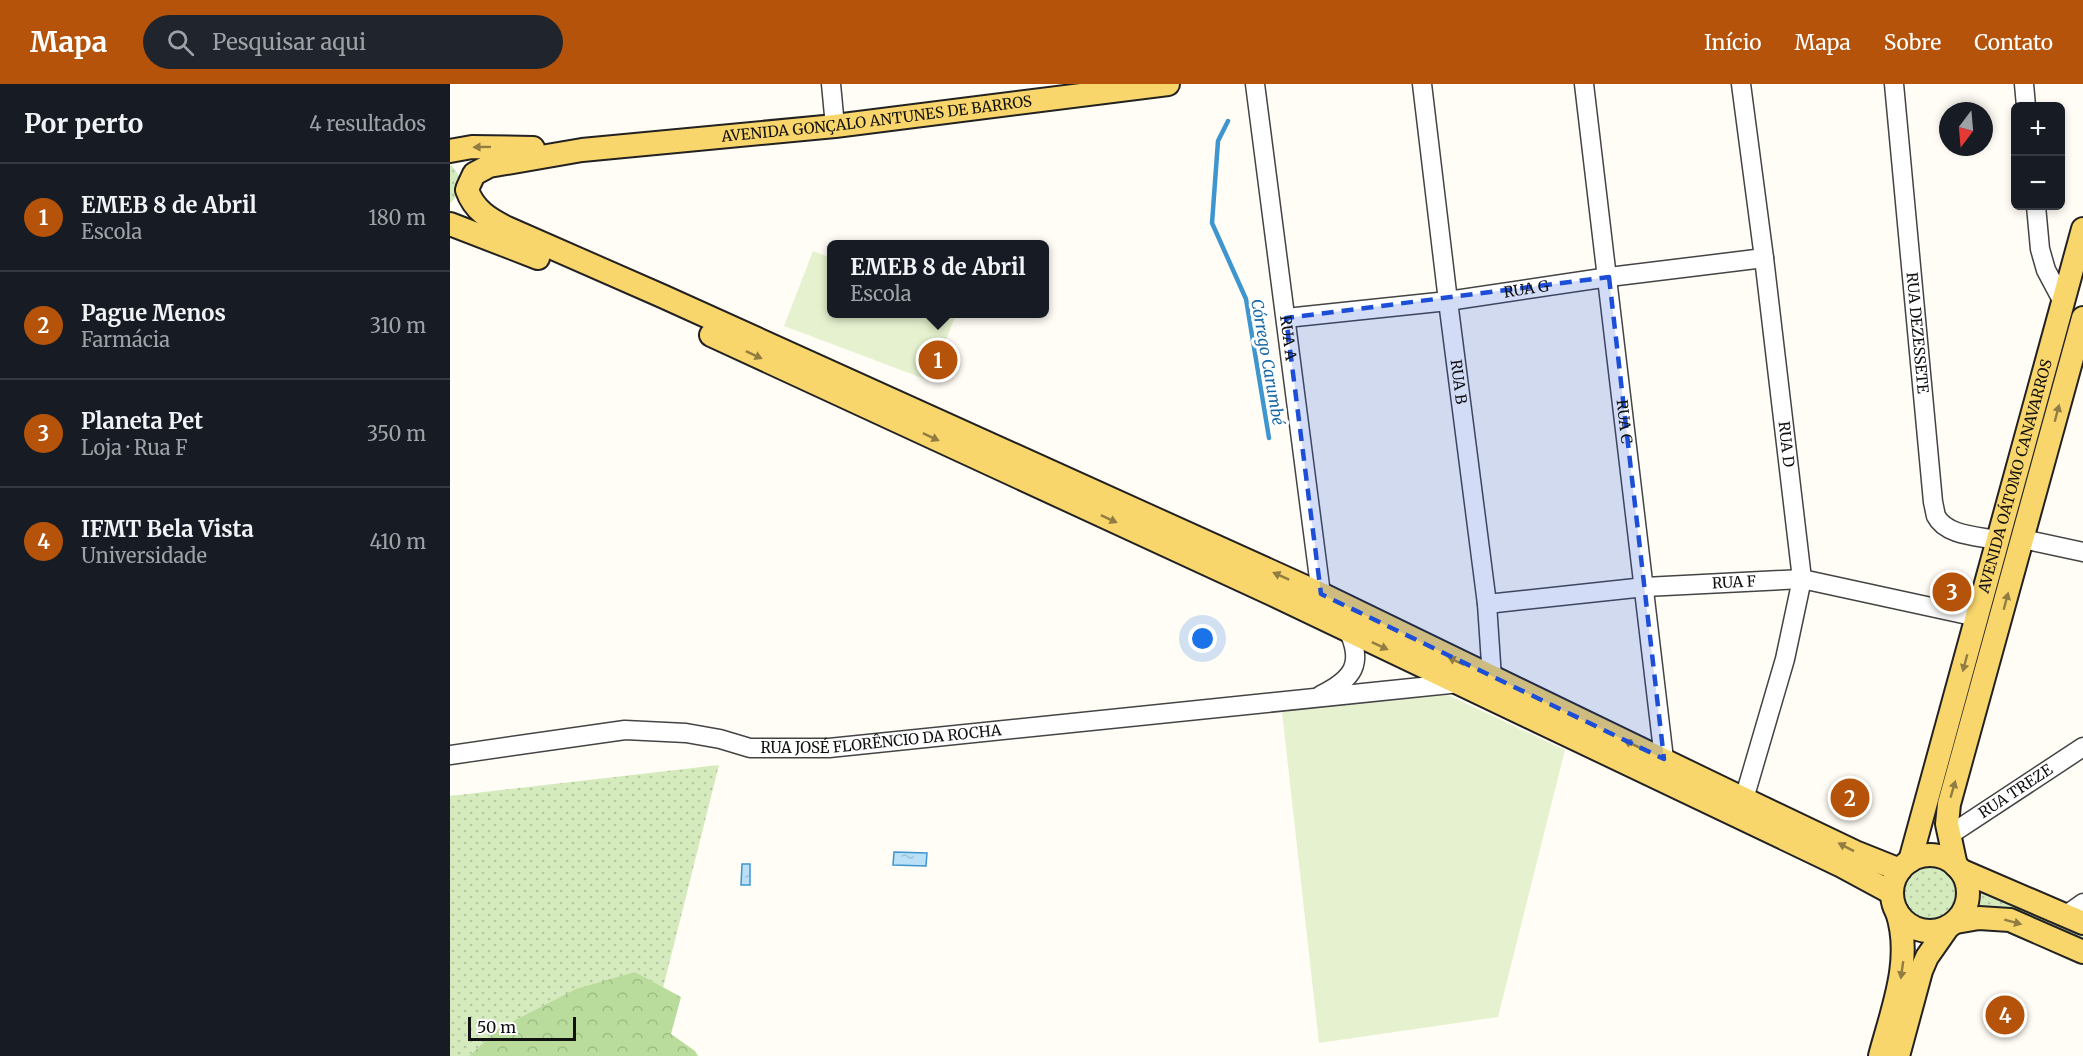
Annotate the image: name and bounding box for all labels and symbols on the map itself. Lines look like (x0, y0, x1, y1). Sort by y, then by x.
street label: AVENIDA GONÇALO ANTUNES DE BARROS (720, 91, 1033, 146)
north arrow (1939, 102, 1993, 156)
one-way arrow (472, 142, 491, 152)
street label: RUA DEZESSETE (1903, 271, 1933, 395)
street label: RUA G (1502, 276, 1550, 302)
water label: Córrego Carumbé (1247, 297, 1289, 428)
street label: RUA A (1276, 314, 1301, 362)
pin: 1 (918, 338, 958, 382)
one-way arrow (746, 351, 763, 360)
street label: AVENIDA OÁTOMO CANAVARROS (1974, 357, 2056, 596)
street label: RUA B (1447, 358, 1471, 405)
street label: RUA C (1612, 398, 1637, 445)
one-way arrow (2053, 404, 2063, 422)
street label: RUA D (1774, 420, 1799, 468)
one-way arrow (923, 432, 940, 441)
one-way arrow (1100, 514, 1117, 523)
one-way arrow (1272, 570, 1290, 580)
pin: 3 (1932, 570, 1972, 614)
street label: RUA F (1712, 571, 1756, 593)
one-way arrow (2002, 592, 2011, 610)
your location (1188, 624, 1217, 653)
one-way arrow (1372, 641, 1389, 650)
one-way arrow (1960, 654, 1969, 672)
one-way arrow (1448, 656, 1465, 665)
street label: RUA JOSÉ FLORÊNCIO DA ROCHA (760, 720, 1003, 757)
one-way arrow (1624, 740, 1641, 749)
street label: RUA TREZE (1975, 760, 2056, 822)
pin: 2 (1830, 776, 1870, 820)
one-way arrow (1949, 779, 1959, 798)
one-way arrow (1837, 842, 1854, 852)
one-way arrow (2004, 917, 2022, 927)
one-way arrow (1897, 961, 1906, 980)
pin: 4 (1986, 992, 2024, 1038)
scale bar (468, 1014, 576, 1042)

